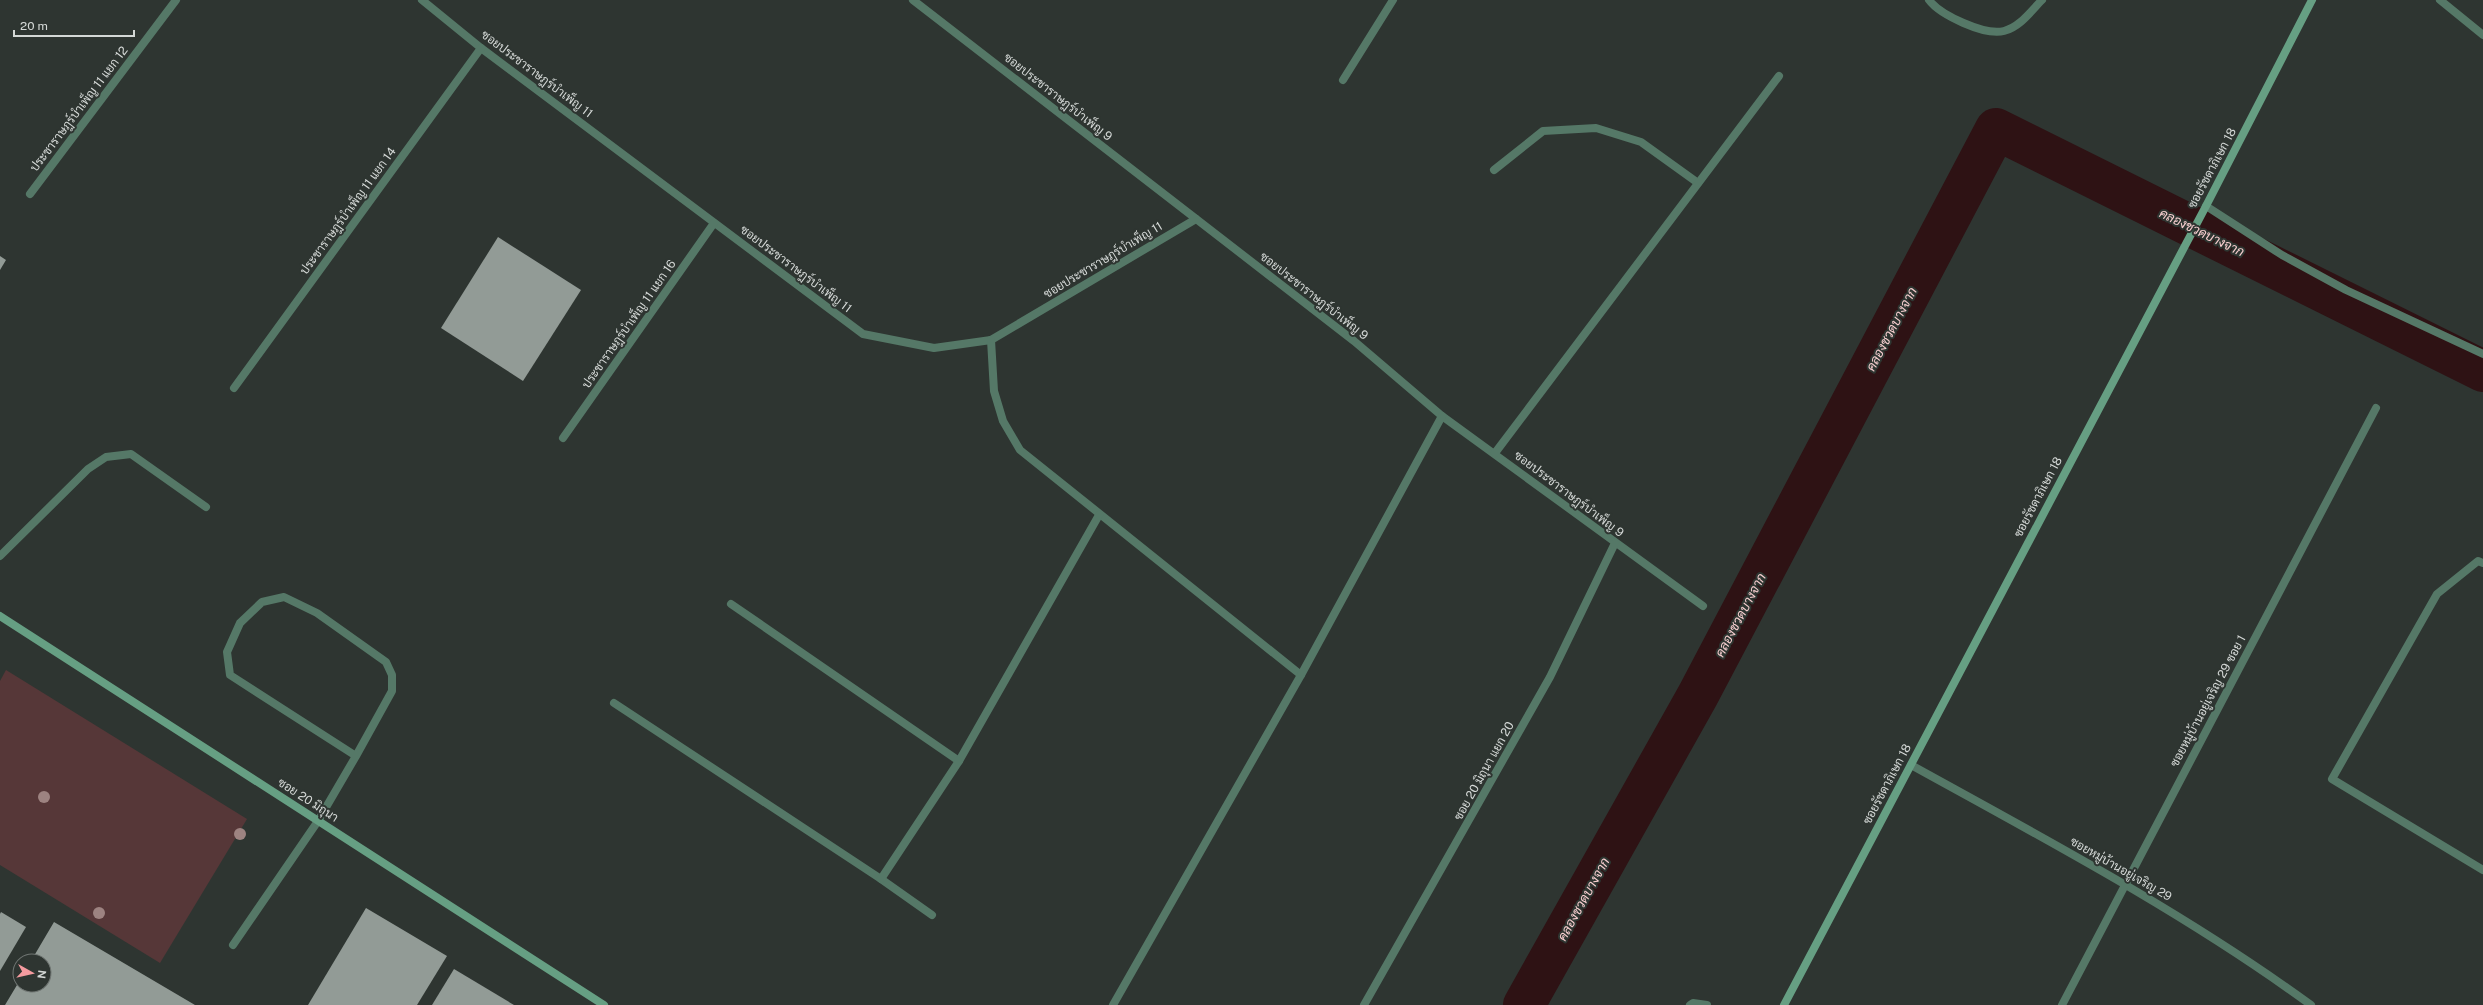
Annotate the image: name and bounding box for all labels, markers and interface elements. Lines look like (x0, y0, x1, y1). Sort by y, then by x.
scale bar (14, 12, 134, 38)
text: 20 m (20, 19, 48, 33)
street label: ซอยประชาราษฎร์บำเพ็ญ 11 (478, 26, 597, 121)
street label: ประชาราษฎร์บำเพ็ญ 11 แยก 12 (26, 42, 131, 175)
street label: ซอยประชาราษฎร์บำเพ็ญ 9 (1000, 49, 1116, 144)
street label: ซอยรัชดาภิเษก 18 (2185, 125, 2239, 211)
street label: ประชาราษฎร์บำเพ็ญ 11 แยก 14 (296, 143, 400, 278)
water label: คลองชวดบางจาก (2157, 205, 2247, 260)
street label: ซอยประชาราษฎร์บำเพ็ญ 11 (1040, 217, 1165, 302)
street label: ซอยประชาราษฎร์บำเพ็ญ 11 (737, 221, 856, 316)
street label: ซอยประชาราษฎร์บำเพ็ญ 9 (1256, 248, 1372, 343)
street label: ประชาราษฎร์บำเพ็ญ 11 แยก 16 (578, 256, 680, 391)
water label: คลองชวดบางจาก (1863, 285, 1920, 374)
street label: ซอยประชาราษฎร์บำเพ็ญ 9 (1511, 447, 1628, 541)
street label: ซอยรัชดาภิเษก 18 (2011, 454, 2065, 540)
water label: คลองชวดบางจาก (1712, 571, 1769, 660)
street label: ซอยหมู่บ้านอยู่เจริญ 29 ซอย 1 (2167, 633, 2250, 770)
street label: ซอย 20 มิถุนา แยก 20 (1451, 719, 1519, 824)
street label: ซอยรัชดาภิเษก 18 (1860, 741, 1914, 827)
street label: ซอย 20 มิถุนา (274, 775, 341, 826)
street label: ซอยหมู่บ้านอยู่เจริญ 29 (2067, 834, 2174, 905)
water label: คลองชวดบางจาก (1554, 855, 1612, 943)
north arrow (12, 953, 52, 993)
text: N (35, 969, 48, 979)

